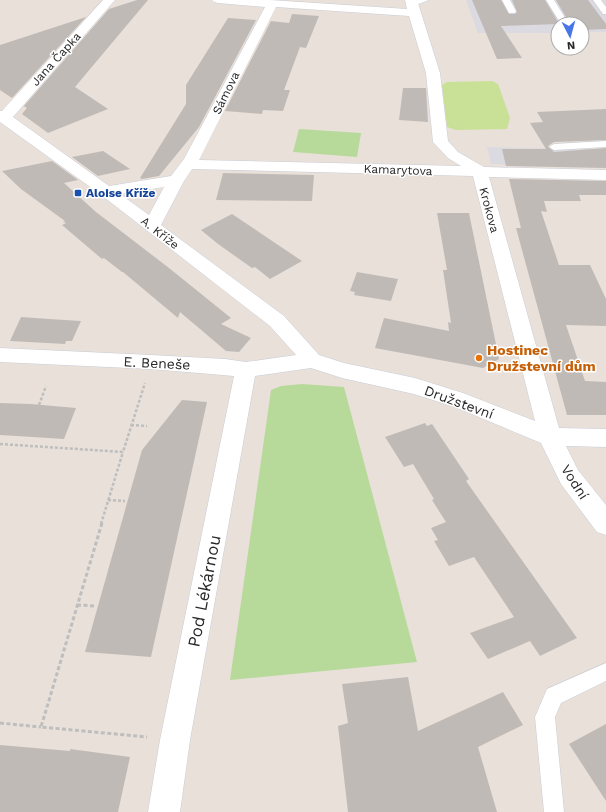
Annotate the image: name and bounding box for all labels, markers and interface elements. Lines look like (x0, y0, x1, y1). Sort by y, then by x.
north arrow (550, 16, 590, 56)
street label: Jana Čapka (28, 29, 84, 89)
text: N (566, 39, 576, 52)
street label: Sámova (210, 69, 242, 117)
street label: Kamarytova (363, 162, 433, 178)
place label: Aloise Kříže (86, 186, 156, 200)
street label: Krokova (476, 186, 502, 234)
marker: Aloise Kříže (73, 188, 83, 198)
street label: A. Kříže (138, 214, 182, 252)
place label: Hostinec Družstevní dům (487, 342, 596, 374)
street label: E. Beneše (123, 353, 191, 373)
marker: Hostinec Družstevní dům (474, 353, 484, 363)
street label: Družstevní (422, 382, 496, 422)
street label: Vodní (558, 462, 592, 503)
street label: Pod Lékárnou (183, 533, 225, 649)

